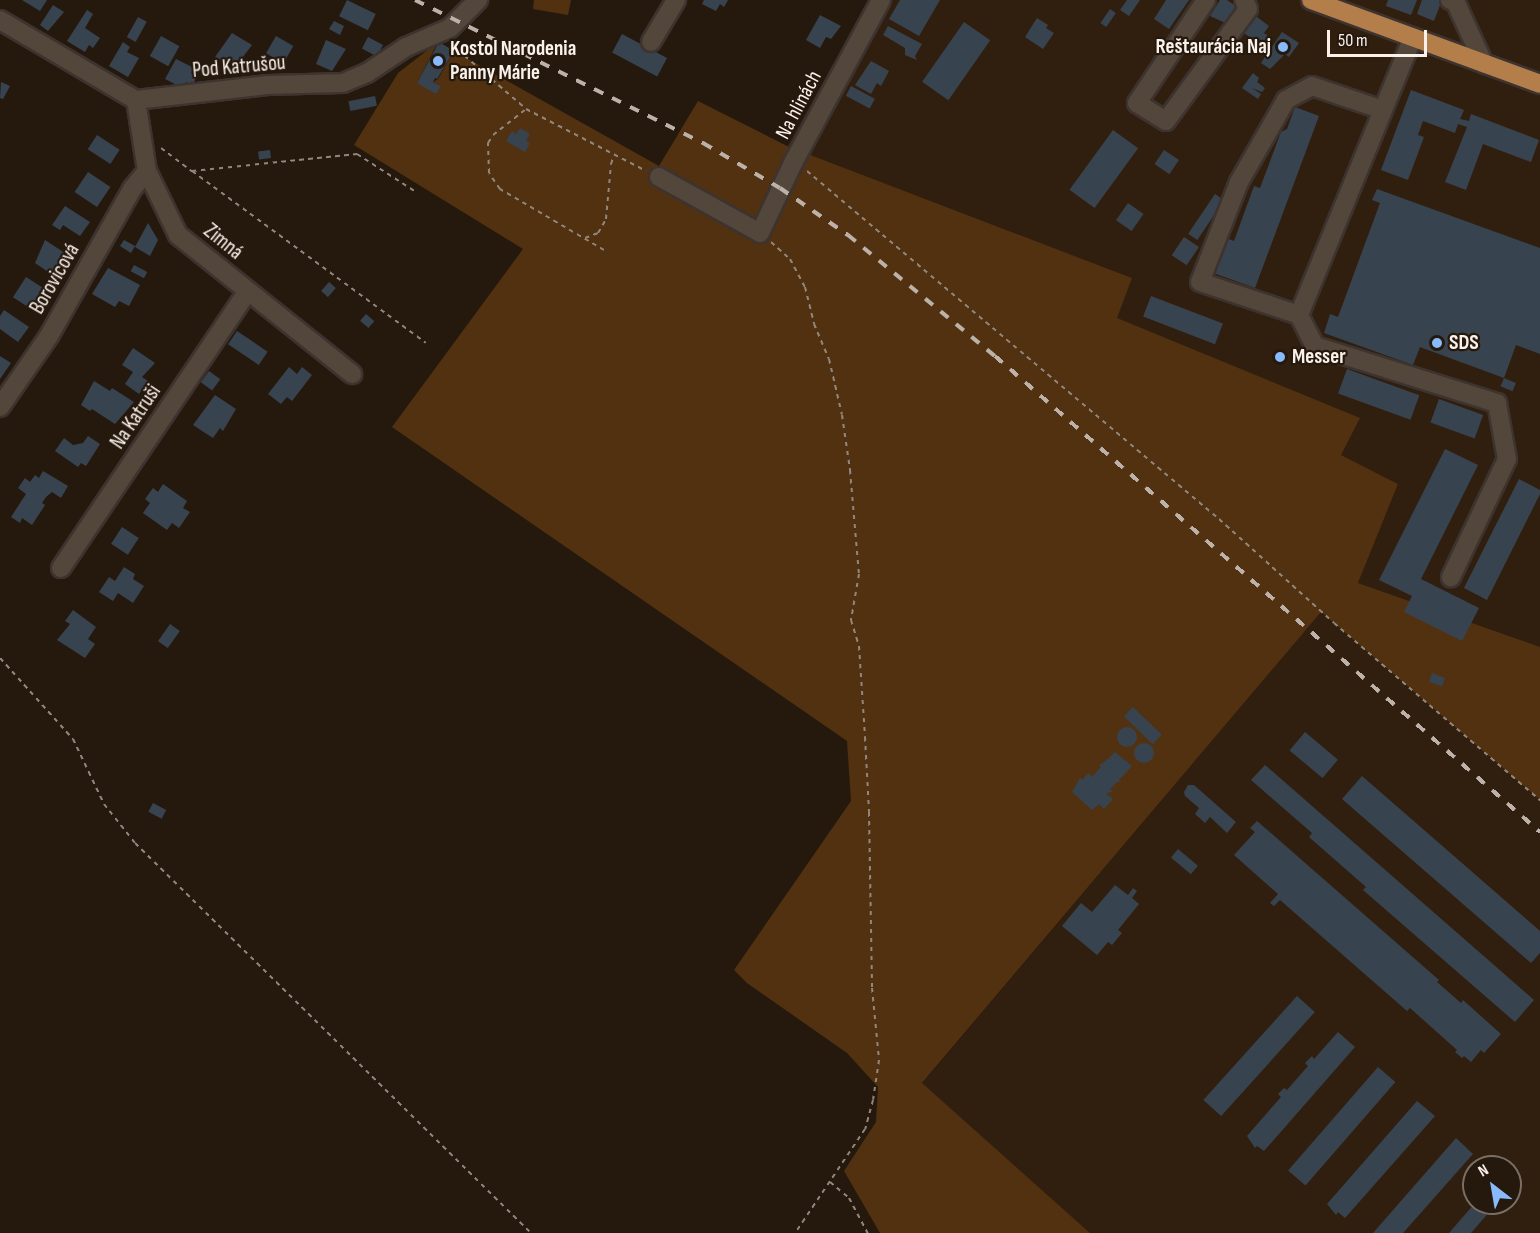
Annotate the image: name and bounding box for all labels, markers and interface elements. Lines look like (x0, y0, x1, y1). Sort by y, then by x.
scale bar (1330, 18, 1430, 56)
text: 50 m (1338, 30, 1368, 51)
place label: Reštaurácia Naj (1155, 34, 1271, 60)
place label: Kostol Narodenia Panny Márie (450, 36, 576, 86)
marker: Reštaurácia Naj (1276, 40, 1290, 54)
street label: Pod Katrušou (191, 50, 287, 84)
marker: Kostol Narodenia Panny Márie (431, 54, 445, 68)
street label: Na hlinách (771, 66, 827, 144)
street label: Zimná (198, 219, 248, 265)
street label: Borovicová (25, 239, 85, 319)
place label: SDS (1449, 330, 1479, 356)
marker: SDS (1430, 336, 1444, 350)
place label: Messer (1292, 344, 1346, 370)
marker: Messer (1273, 350, 1287, 364)
street label: Na Katruši (105, 380, 167, 454)
north arrow (1462, 1155, 1522, 1215)
text: N (1475, 1161, 1492, 1181)

